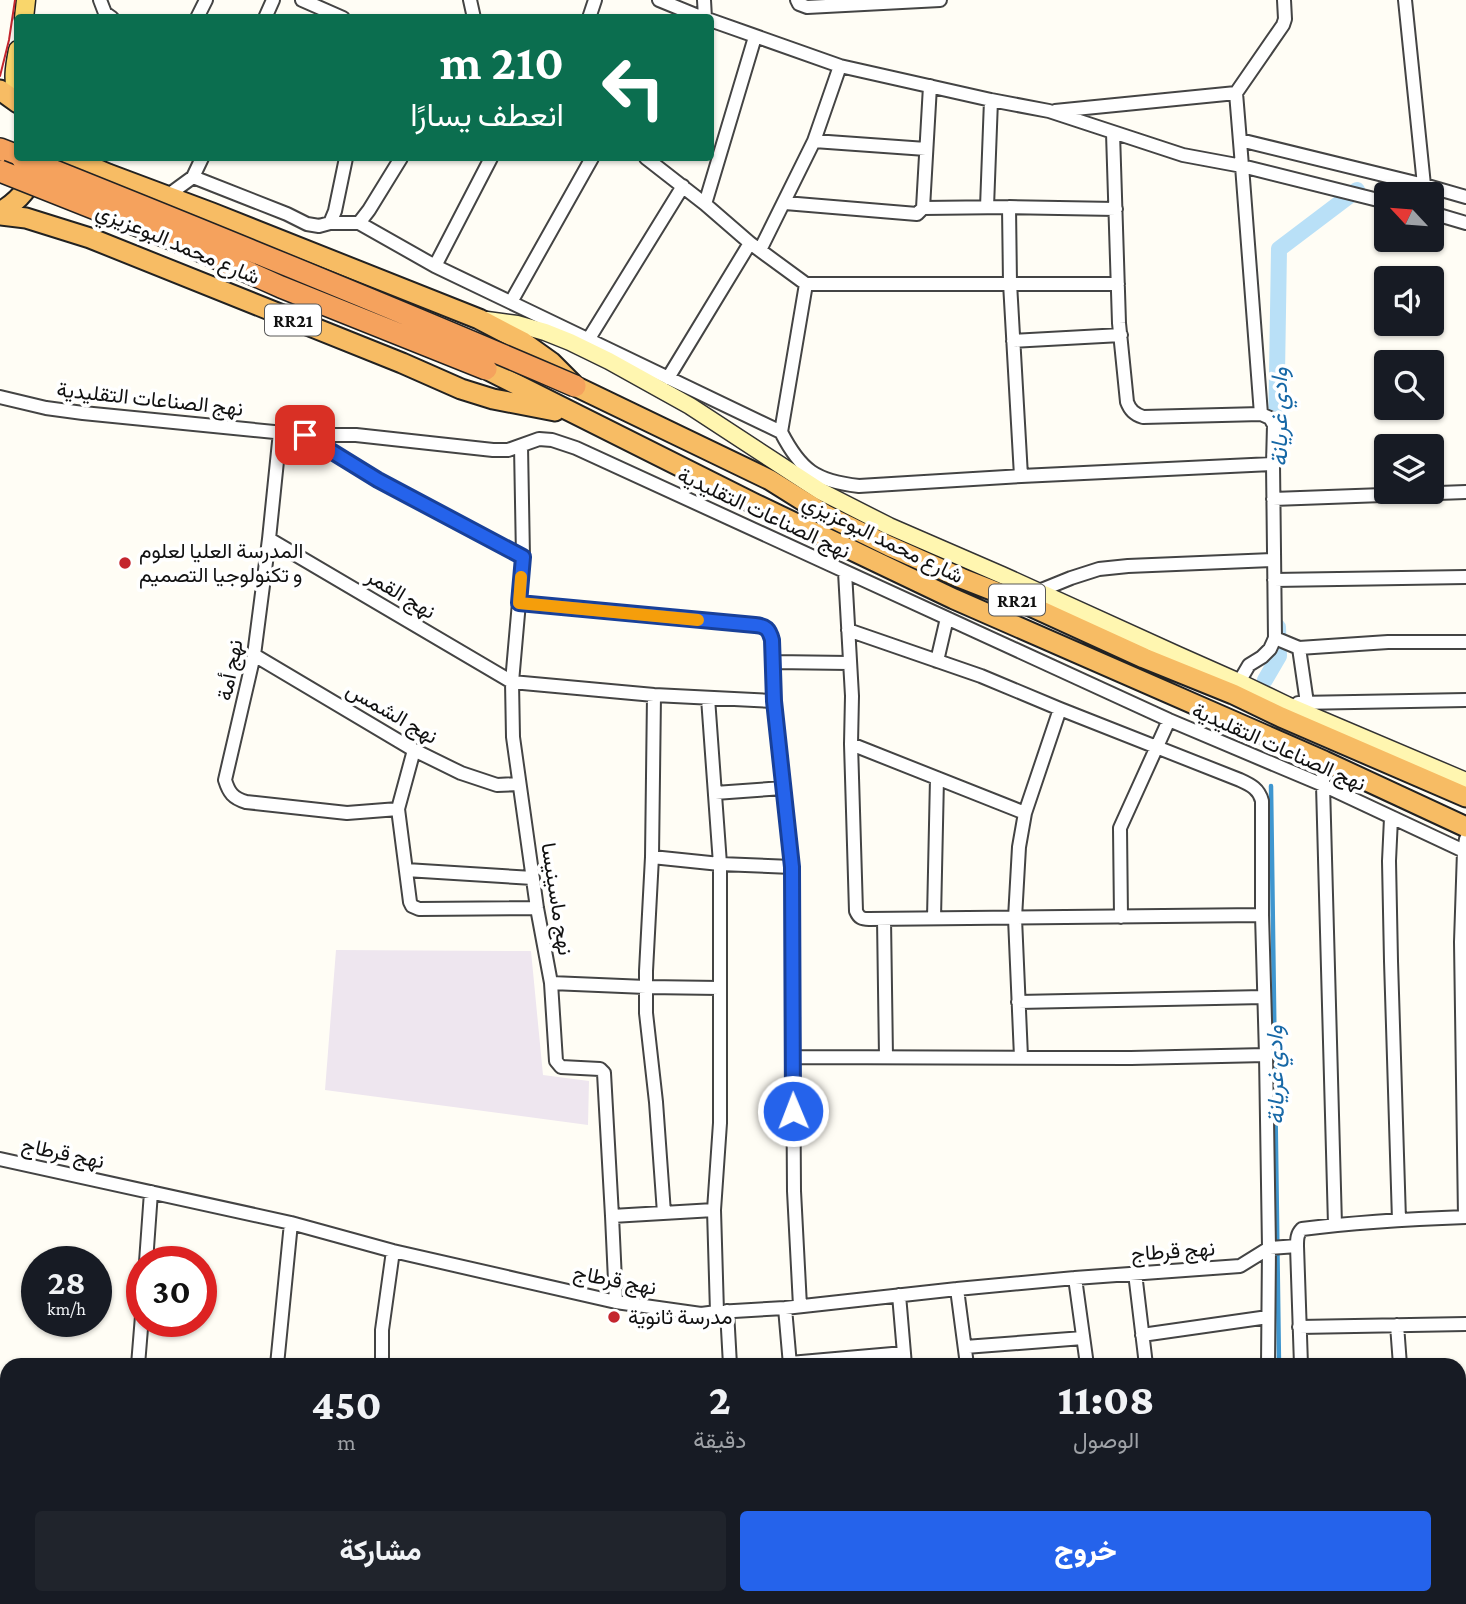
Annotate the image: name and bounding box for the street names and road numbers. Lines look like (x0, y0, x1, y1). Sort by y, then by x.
street label: شارع محمد البوعزيزي (91, 199, 264, 294)
road number: RR21 (265, 304, 321, 336)
street label: نهج الصناعات التقليدية (55, 377, 244, 423)
street label: نهج الصناعات التقليدية (673, 463, 854, 565)
street label: شارع محمد البوعزيزي (797, 490, 967, 593)
street label: نهج القمر (360, 564, 440, 626)
road number: RR21 (989, 584, 1045, 615)
street label: نهج أمة (212, 637, 250, 703)
street label: نهج الشمس (341, 677, 442, 750)
street label: نهج الصناعات التقليدية (1188, 698, 1369, 798)
street label: نهج ماسينيسا (534, 841, 578, 957)
street label: نهج قرطاج (19, 1133, 107, 1175)
street label: نهج قرطاج (1130, 1236, 1216, 1268)
street label: نهج قرطاج (571, 1260, 659, 1302)

